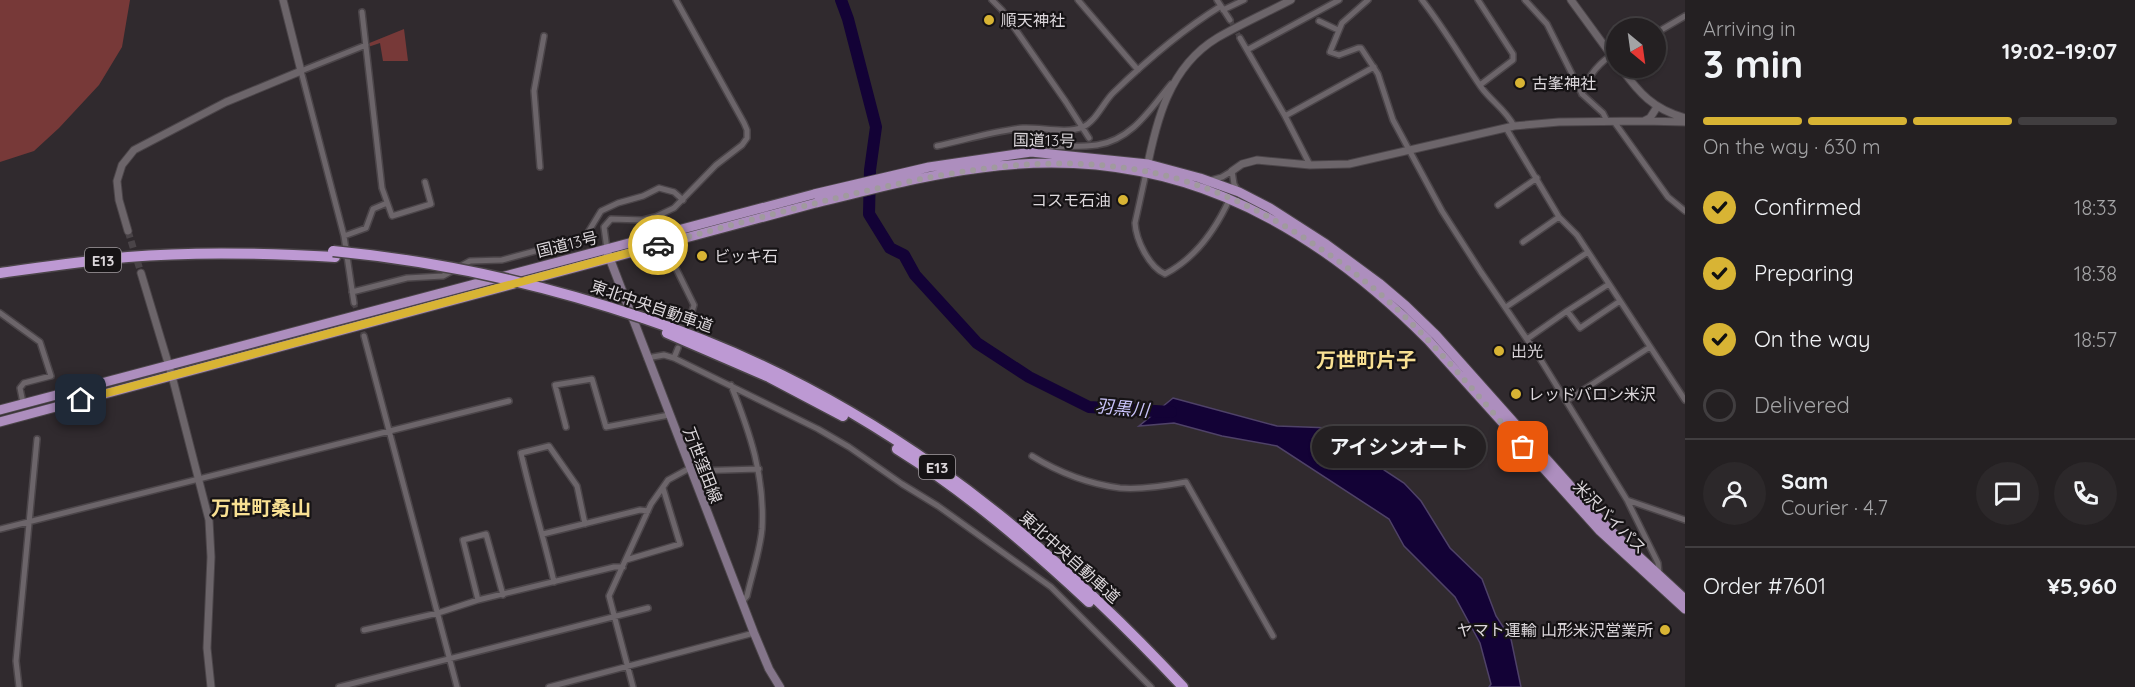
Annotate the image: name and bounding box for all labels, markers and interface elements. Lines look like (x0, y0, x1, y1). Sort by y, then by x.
place label: 順天神社 (1001, 10, 1065, 30)
marker: 順天神社 (982, 13, 996, 27)
text: Arriving in (1703, 16, 1796, 41)
north arrow (1606, 18, 1666, 78)
map controls (1606, 18, 1666, 78)
text: 19:02–19:07 (2002, 37, 2117, 65)
text: 3 min (1703, 39, 1803, 88)
place label: 古峯神社 (1532, 73, 1596, 93)
marker: 古峯神社 (1513, 76, 1527, 90)
street label: 国道13号 (1013, 129, 1075, 151)
text: On the way · 630 m (1703, 134, 1881, 159)
place label: コスモ石油 (1031, 190, 1111, 210)
icon: check (1703, 191, 1736, 224)
marker: コスモ石油 (1116, 193, 1130, 207)
text: Confirmed (1754, 193, 1861, 221)
text: 18:33 (2074, 195, 2117, 220)
courier (628, 215, 688, 275)
street label: 国道13号 (534, 227, 600, 261)
icon: car (642, 229, 675, 262)
place label: ビッキ石 (714, 246, 778, 266)
road number: E13 (85, 248, 121, 272)
marker: ビッキ石 (695, 249, 709, 263)
icon: check (1703, 257, 1736, 290)
text: Preparing (1754, 259, 1854, 287)
text: 18:38 (2074, 261, 2117, 286)
street label: 東北中央自動車道 (588, 276, 716, 336)
icon: check (1703, 323, 1736, 356)
text: On the way (1754, 325, 1870, 353)
text: 18:57 (2074, 327, 2117, 352)
place label: 出光 (1511, 341, 1543, 361)
marker: 出光 (1492, 344, 1506, 358)
district label: 万世町片子 (1316, 347, 1416, 372)
pin (55, 374, 106, 425)
icon: home (64, 383, 97, 416)
place label: レッドバロン米沢 (1528, 384, 1656, 404)
marker: レッドバロン米沢 (1509, 387, 1523, 401)
text: Delivered (1754, 391, 1850, 419)
water label: 羽黒川 (1094, 394, 1152, 422)
pin (1497, 421, 1548, 472)
street label: 万世窪田線 (679, 424, 727, 506)
callout: アイシンオート (1313, 426, 1487, 468)
icon: bag (1506, 430, 1539, 463)
text: アイシンオート (1330, 434, 1469, 459)
road number: E13 (919, 455, 955, 479)
button: person (1703, 462, 1766, 525)
button: chat (1976, 462, 2039, 525)
button: phone (2054, 462, 2117, 525)
text: Sam (1781, 467, 1828, 495)
street label: 米沢バイパス (1569, 476, 1651, 558)
district label: 万世町桑山 (211, 495, 311, 520)
text: Courier · 4.7 (1781, 495, 1888, 520)
street label: 東北中央自動車道 (1016, 507, 1124, 607)
text: Order #7601 (1703, 572, 1826, 600)
text: ¥5,960 (2047, 572, 2117, 600)
place label: ヤマト運輸 山形米沢営業所 (1457, 620, 1653, 640)
marker: ヤマト運輸 山形米沢営業所 (1658, 623, 1672, 637)

